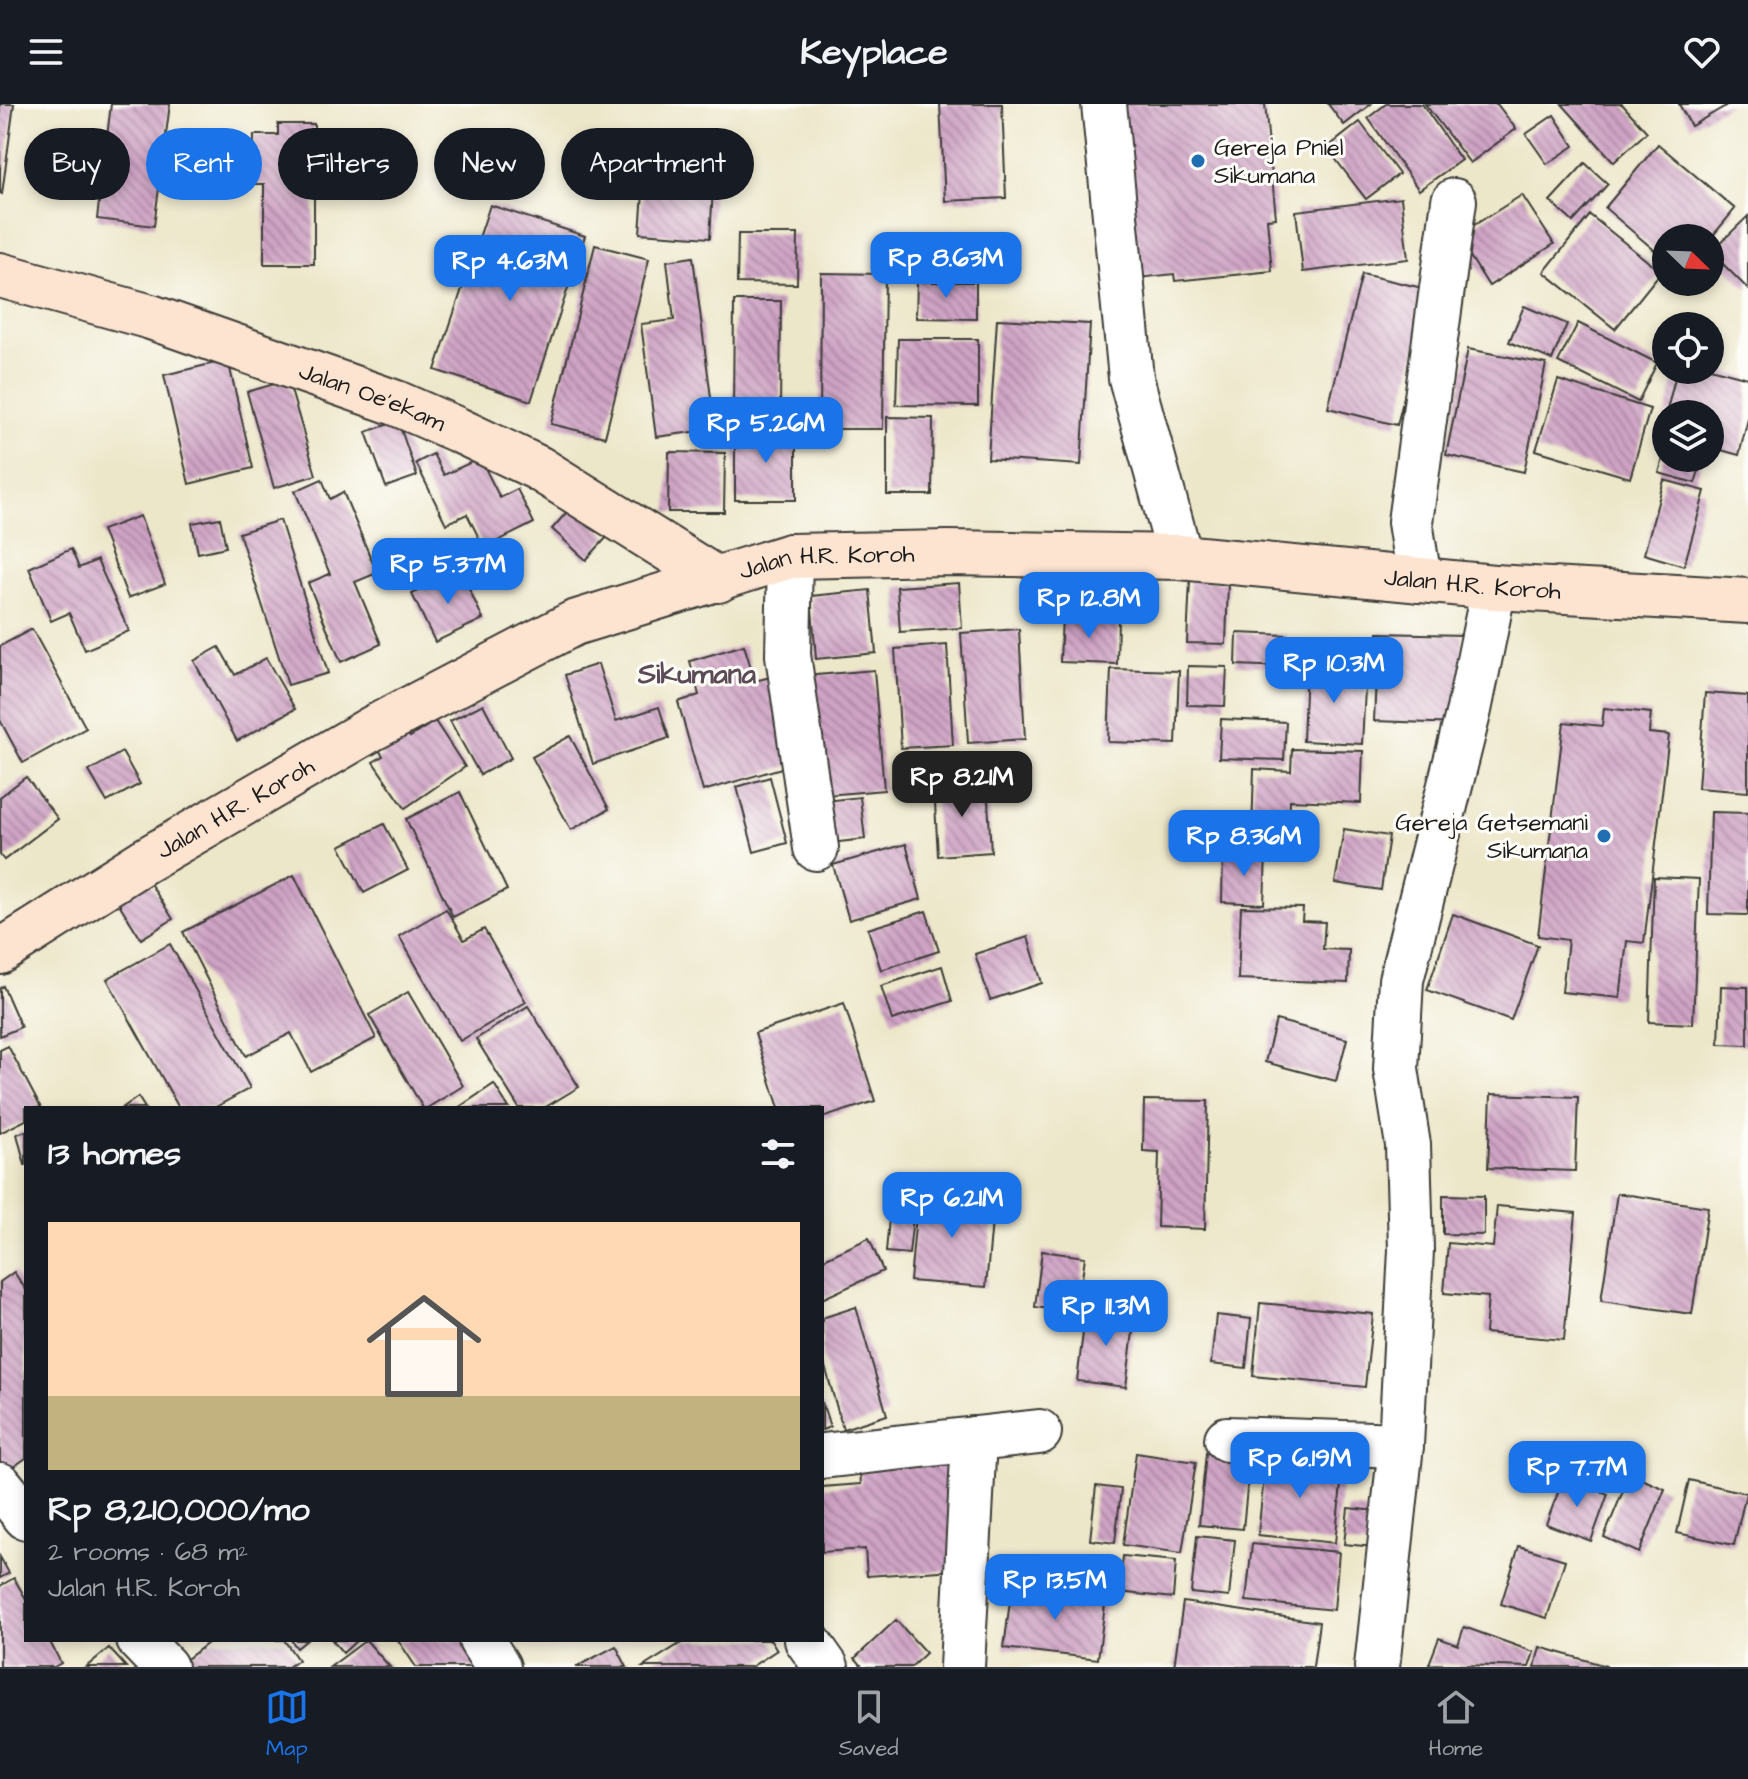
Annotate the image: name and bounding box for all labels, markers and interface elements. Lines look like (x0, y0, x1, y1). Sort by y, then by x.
text: Keyplace (800, 27, 948, 78)
icon: menu (24, 30, 68, 74)
icon: heart (1680, 30, 1724, 74)
chip: Buy (24, 128, 130, 200)
chip: Rent (146, 128, 262, 200)
chip: Filters (278, 128, 418, 200)
chip: New (434, 128, 545, 200)
chip: Apartment (561, 128, 754, 200)
place label: Gereja Pniel Sikumana (1214, 131, 1344, 193)
marker: Gereja Pniel Sikumana (1189, 152, 1207, 170)
north arrow (1652, 224, 1724, 296)
map controls (1652, 224, 1724, 472)
pin: Rp 8.63M (863, 232, 1029, 300)
pin: Rp 4.63M (427, 235, 593, 303)
text: Rp 8.63M (889, 240, 1003, 276)
text: Rp 4.63M (452, 243, 568, 279)
button: locate (1652, 312, 1724, 384)
street label: Jalan Oe'ekam (294, 354, 451, 441)
pin: Rp 5.26M (683, 397, 849, 465)
button: layers (1652, 400, 1724, 472)
text: Rp 5.26M (707, 405, 825, 441)
pin: Rp 5.37M (365, 538, 531, 606)
street label: Jalan H.R. Koroh (735, 538, 915, 589)
text: Rp 5.37M (390, 546, 506, 582)
street label: Jalan H.R. Koroh (1383, 561, 1562, 609)
pin: Rp 12.8M (1006, 572, 1172, 640)
text: Rp 12.8M (1037, 580, 1141, 616)
pin: Rp 10.3M (1251, 637, 1417, 705)
text: Rp 10.3M (1283, 645, 1385, 681)
district label: Sikumana (637, 655, 757, 694)
street label: Jalan H.R. Koroh (151, 750, 321, 868)
pin: Rp 8.21M (879, 751, 1045, 819)
text: Rp 8.21M (910, 759, 1014, 795)
place label: Gereja Getsemani Sikumana (1395, 806, 1588, 868)
pin: Rp 8.36M (1161, 810, 1327, 878)
text: Rp 8.36M (1187, 818, 1301, 854)
marker: Gereja Getsemani Sikumana (1595, 827, 1613, 845)
text: 13 homes (48, 1130, 181, 1178)
icon: filters (756, 1132, 800, 1176)
pin: Rp 6.21M (869, 1172, 1035, 1240)
text: Rp 6.21M (900, 1180, 1004, 1216)
icon: home (352, 1274, 496, 1418)
pin: Rp 11.3M (1023, 1280, 1189, 1348)
text: Rp 11.3M (1062, 1288, 1150, 1324)
pin: Rp 6.19M (1217, 1432, 1383, 1500)
text: Rp 6.19M (1248, 1440, 1352, 1476)
pin: Rp 7.7M (1503, 1441, 1651, 1509)
text: Rp 7.7M (1527, 1449, 1627, 1485)
text: Rp 8,210,000/mo (48, 1486, 310, 1534)
text: 2 rooms · 68 m² (48, 1534, 248, 1570)
pin: Rp 13.5M (972, 1554, 1138, 1622)
text: Rp 13.5M (1003, 1562, 1107, 1598)
text: Jalan H.R. Koroh (48, 1570, 240, 1606)
tab: Map (265, 1685, 309, 1764)
tab: Saved (839, 1685, 899, 1764)
tab: Home (1428, 1685, 1483, 1764)

